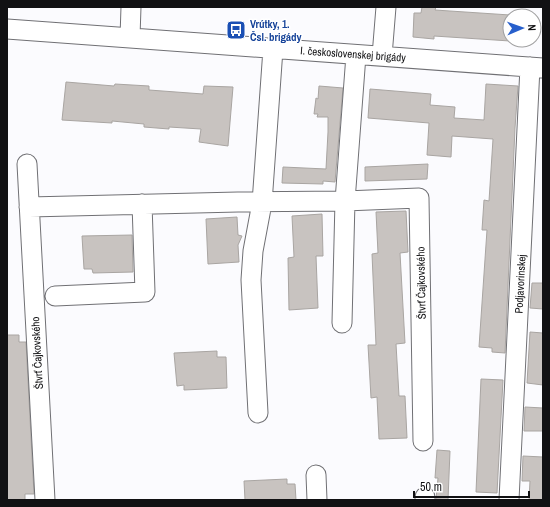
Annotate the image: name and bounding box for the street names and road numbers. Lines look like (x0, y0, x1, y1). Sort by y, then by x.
street label: I. československej brigády (300, 43, 407, 65)
street label: Štvrť Čajkovského (413, 247, 429, 319)
street label: Podjavorinskej (511, 254, 529, 314)
street label: Štvrť Čajkovského (28, 316, 46, 390)

